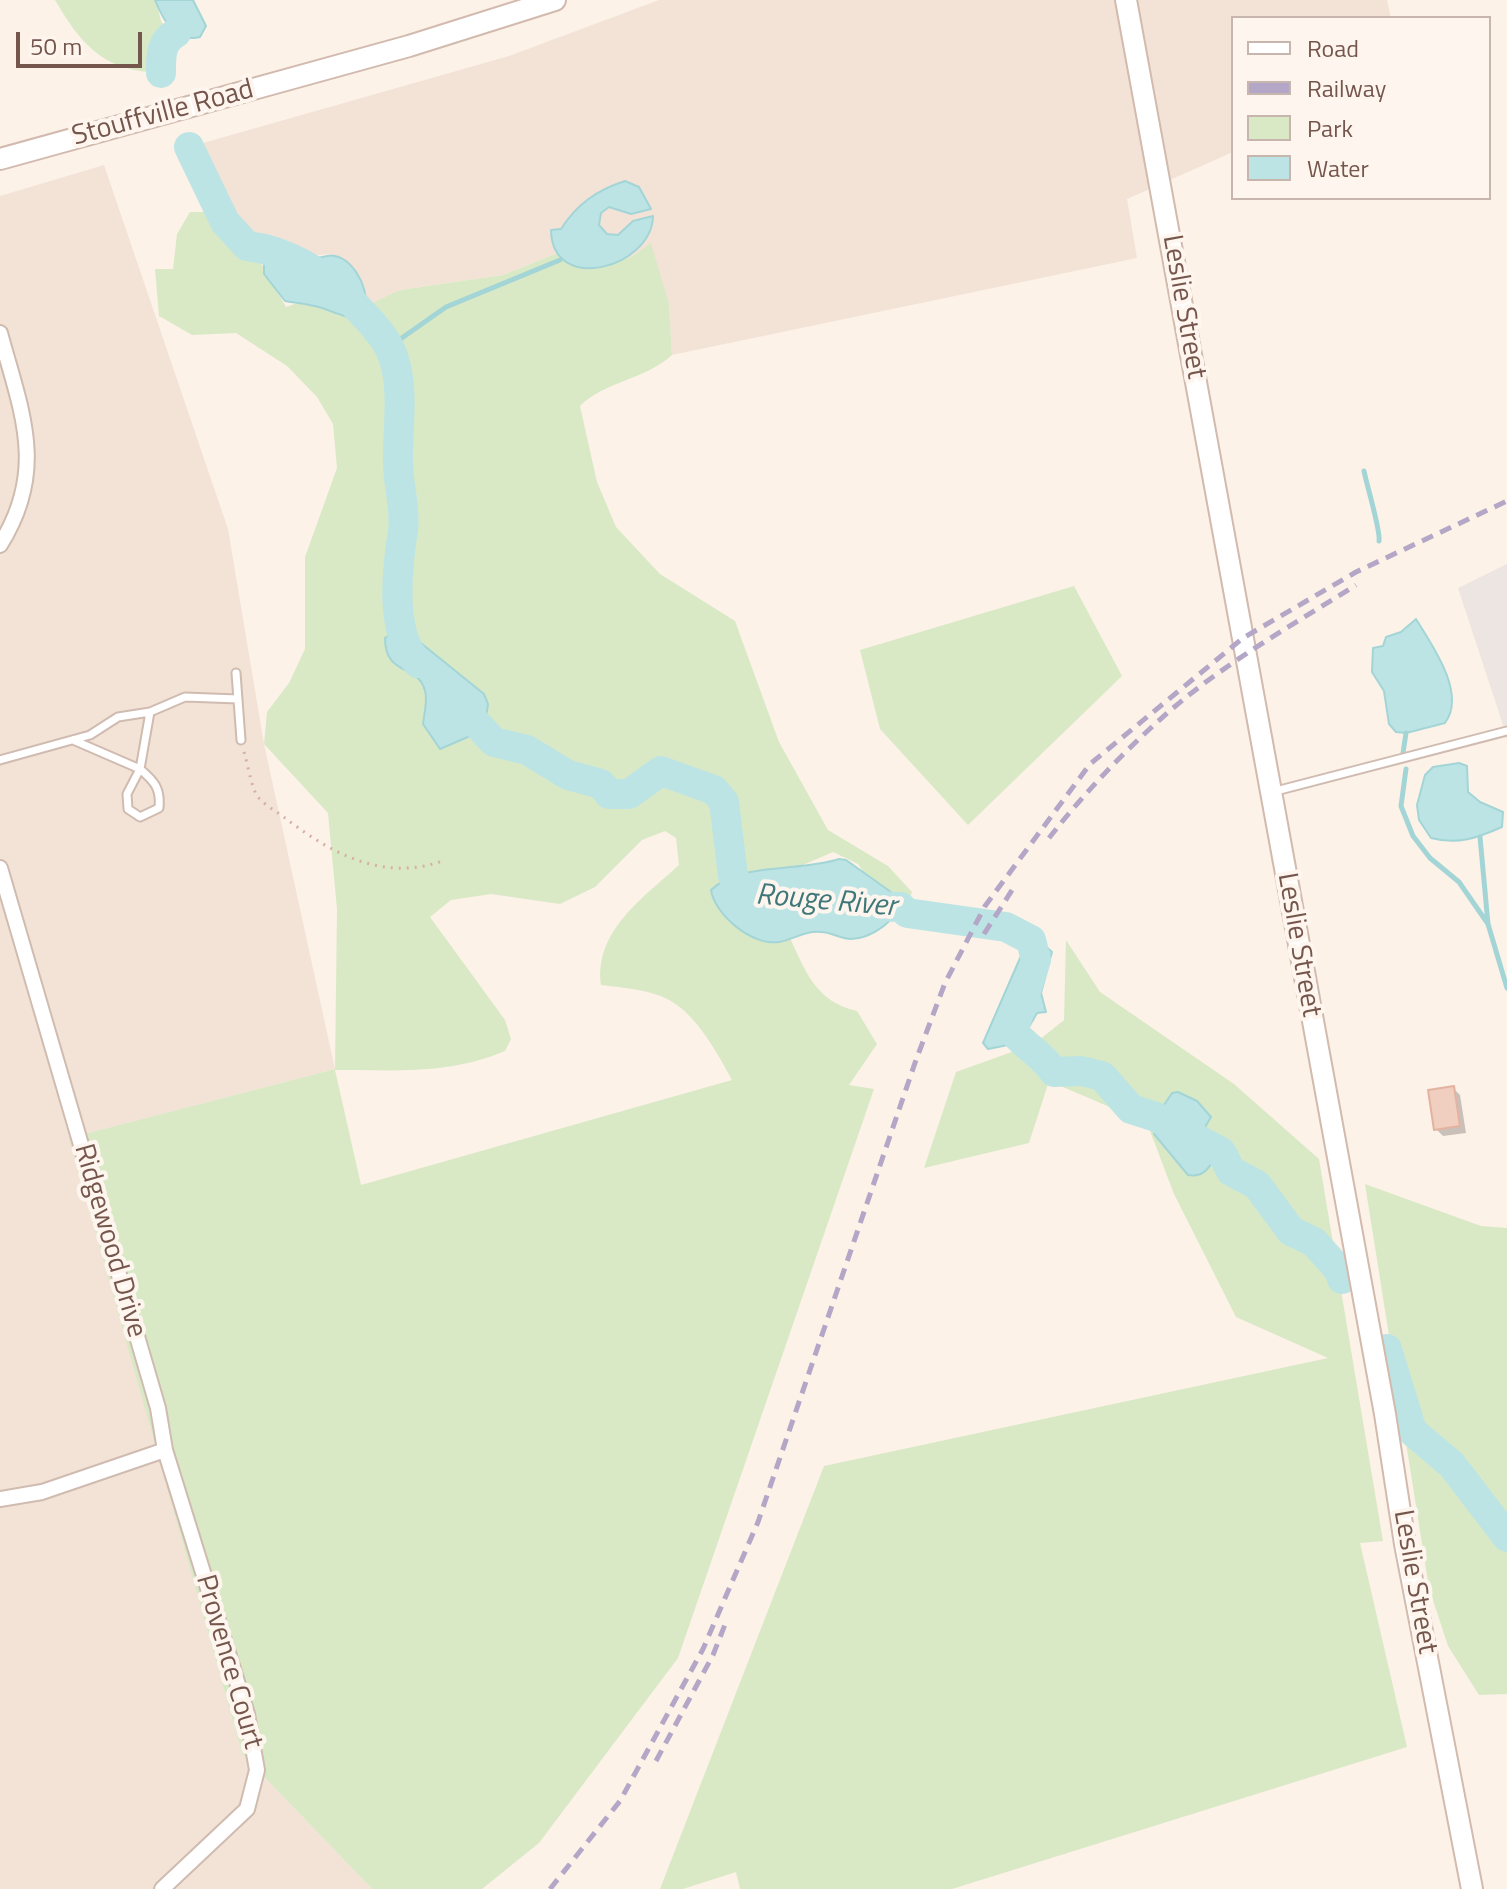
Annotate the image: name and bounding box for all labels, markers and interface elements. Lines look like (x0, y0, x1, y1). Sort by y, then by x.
scale bar (20, 16, 146, 66)
legend (1231, 16, 1491, 200)
text: 50 m (30, 28, 82, 64)
text: Road (1307, 30, 1359, 66)
text: Railway (1307, 70, 1386, 106)
street label: Stouffville Road (69, 74, 257, 154)
text: Park (1307, 110, 1353, 146)
text: Water (1307, 150, 1369, 186)
street label: Leslie Street (1154, 232, 1212, 382)
street label: Leslie Street (1269, 870, 1327, 1020)
water label: Rouge River (754, 878, 898, 926)
street label: Ridgewood Drive (65, 1140, 153, 1342)
street label: Leslie Street (1385, 1507, 1443, 1657)
street label: Provence Court (187, 1571, 269, 1753)

